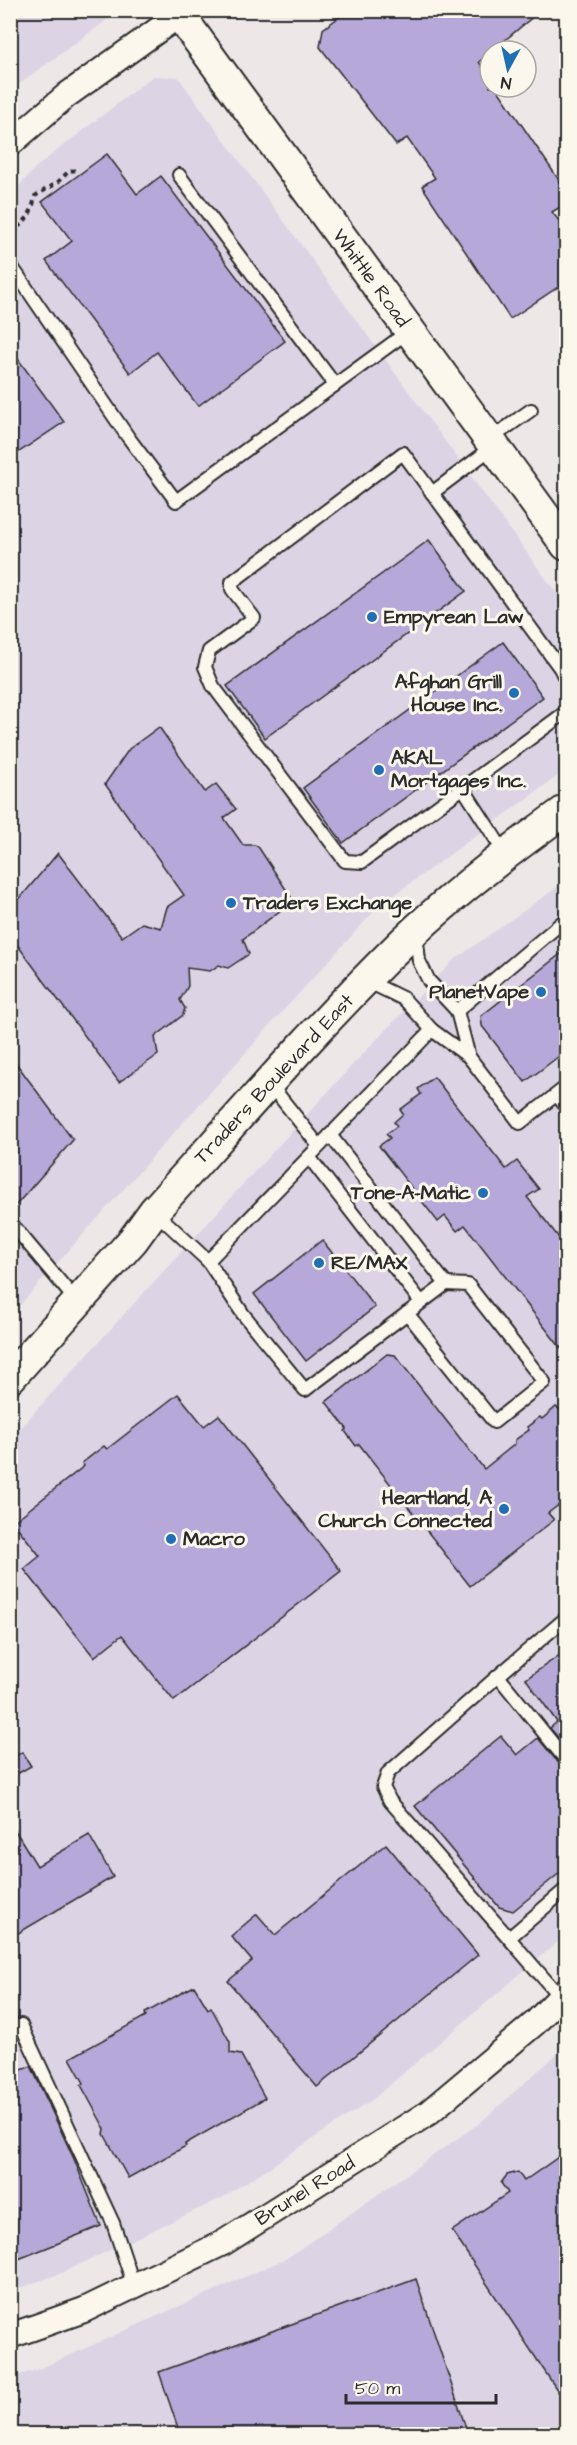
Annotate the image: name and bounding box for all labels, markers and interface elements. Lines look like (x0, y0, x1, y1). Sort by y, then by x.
north arrow (478, 39, 538, 99)
text: N (500, 71, 513, 94)
street label: Whittle Road (326, 223, 416, 333)
place label: Empyrean Law (384, 603, 524, 632)
marker: Empyrean Law (365, 610, 379, 624)
place label: Afghan Grill House Inc. (395, 668, 502, 719)
marker: Afghan Grill House Inc. (507, 686, 521, 700)
place label: AKAL Mortgages Inc. (391, 744, 526, 796)
marker: AKAL Mortgages Inc. (372, 763, 386, 777)
place label: Traders Exchange (242, 889, 412, 918)
marker: Traders Exchange (224, 896, 238, 910)
place label: PlanetVape (429, 978, 529, 1006)
marker: PlanetVape (534, 985, 548, 999)
street label: Traders Boulevard East (188, 988, 360, 1170)
place label: Tone-A-Matic (350, 1179, 471, 1207)
marker: Tone-A-Matic (476, 1186, 490, 1200)
place label: RE/MAX (331, 1249, 408, 1277)
marker: RE/MAX (312, 1256, 326, 1270)
place label: Heartland, A Church Connected (318, 1484, 493, 1535)
marker: Heartland, A Church Connected (497, 1502, 511, 1516)
place label: Macro (183, 1525, 245, 1553)
marker: Macro (164, 1532, 178, 1546)
street label: Brunel Road (250, 2149, 360, 2233)
scale bar (346, 2367, 496, 2405)
text: 50 m (355, 2376, 400, 2401)

